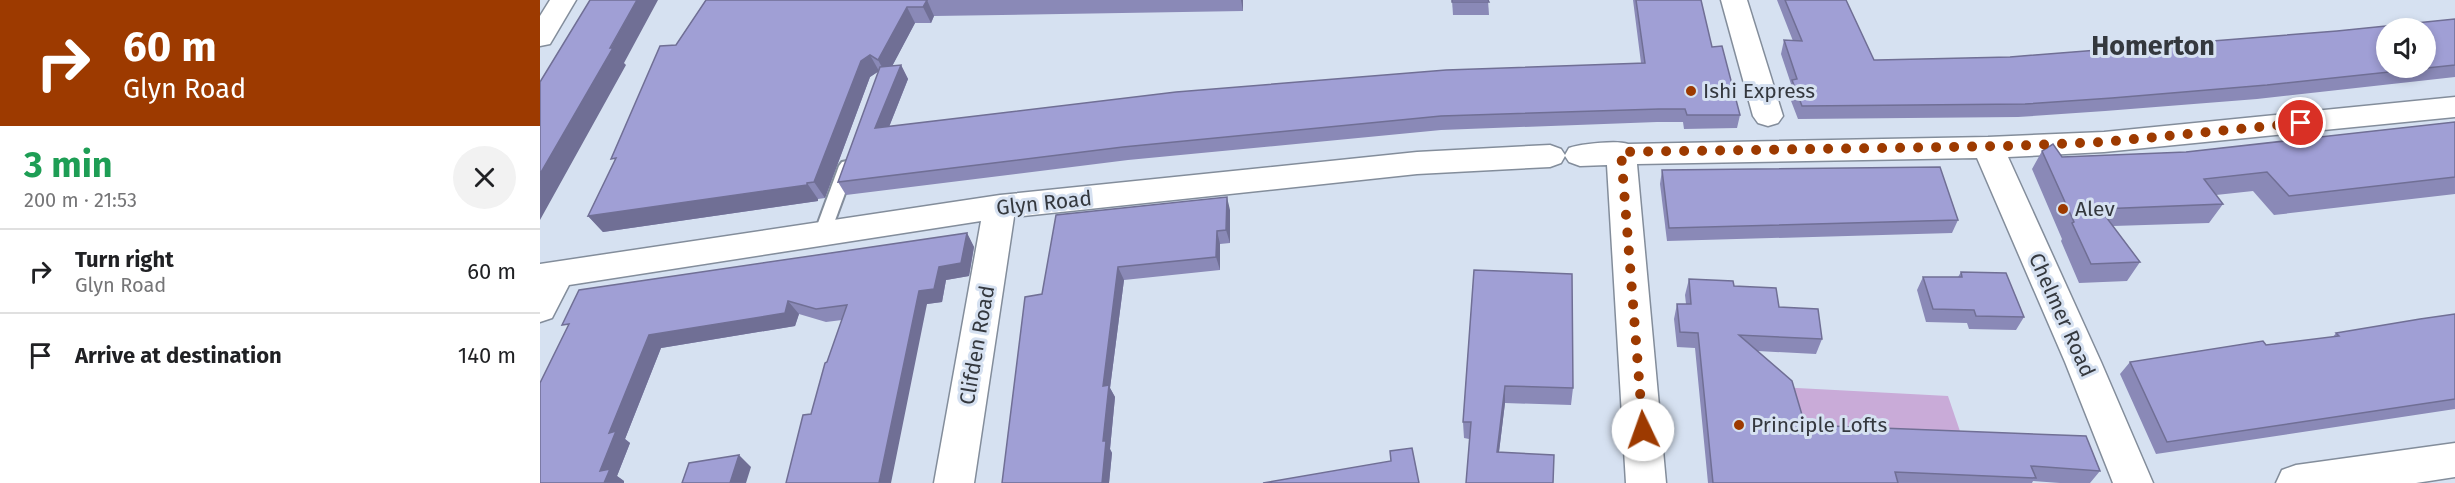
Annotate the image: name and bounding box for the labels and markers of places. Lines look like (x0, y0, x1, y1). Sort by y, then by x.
place label: Ishi Express (1703, 78, 1815, 104)
marker: Ishi Express (1684, 84, 1698, 98)
pin (2275, 97, 2326, 148)
place label: Alev (2075, 196, 2115, 222)
marker: Alev (2056, 202, 2070, 216)
place label: Principle Lofts (1751, 412, 1887, 438)
marker: Principle Lofts (1732, 418, 1746, 432)

